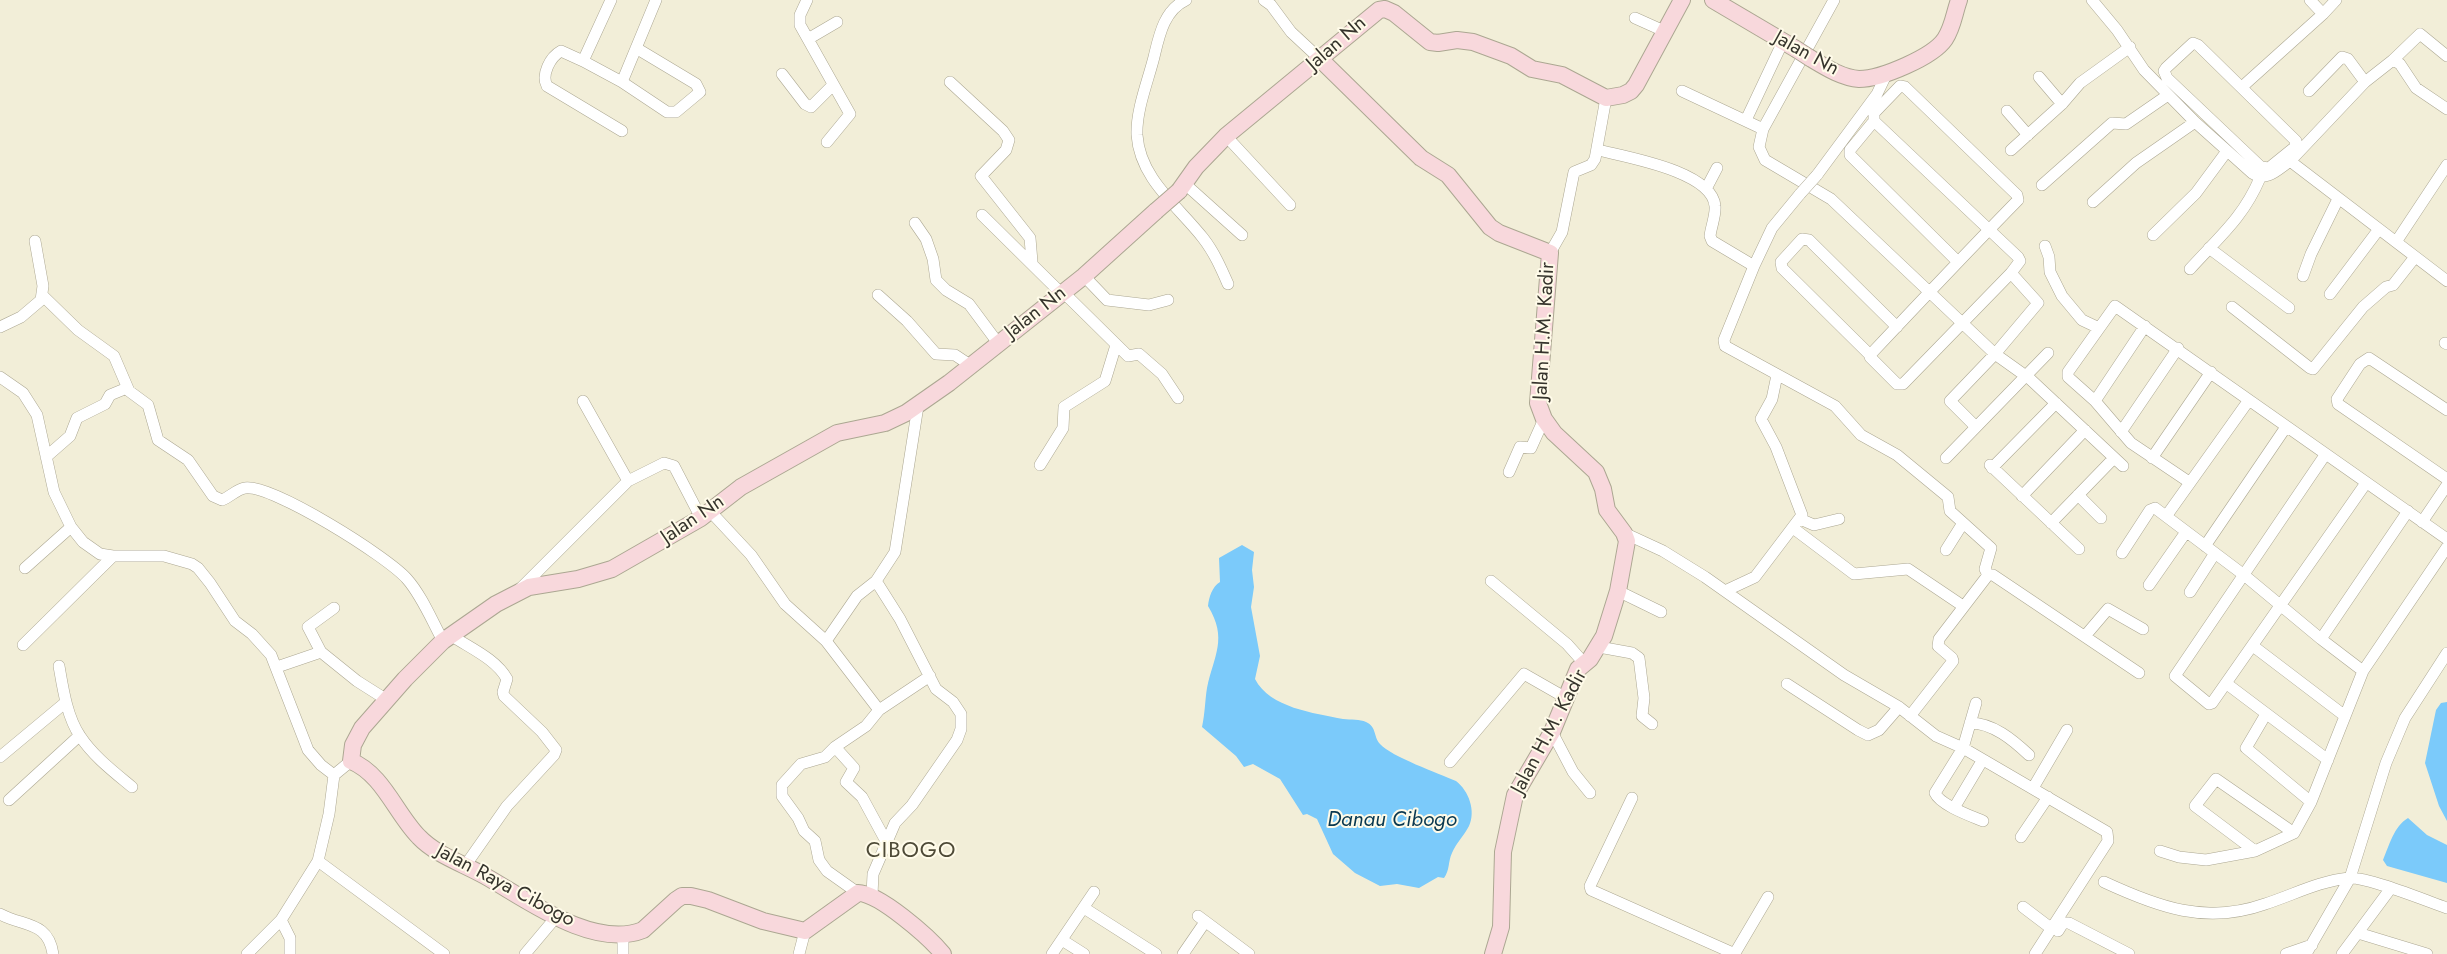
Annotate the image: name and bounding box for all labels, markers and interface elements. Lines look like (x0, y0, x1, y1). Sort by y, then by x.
street label: Jalan Nn (1302, 12, 1372, 76)
street label: Jalan Nn (1769, 26, 1843, 82)
street label: Jalan H.M. Kadir (1529, 261, 1561, 401)
street label: Jalan Nn (1001, 282, 1071, 344)
street label: Jalan Nn (657, 490, 729, 550)
street label: Jalan H.M. Kadir (1507, 665, 1593, 799)
water label: Danau Cibogo (1327, 808, 1457, 834)
street label: Jalan Raya Cibogo (431, 839, 579, 933)
district label: CIBOGO (865, 839, 957, 865)

